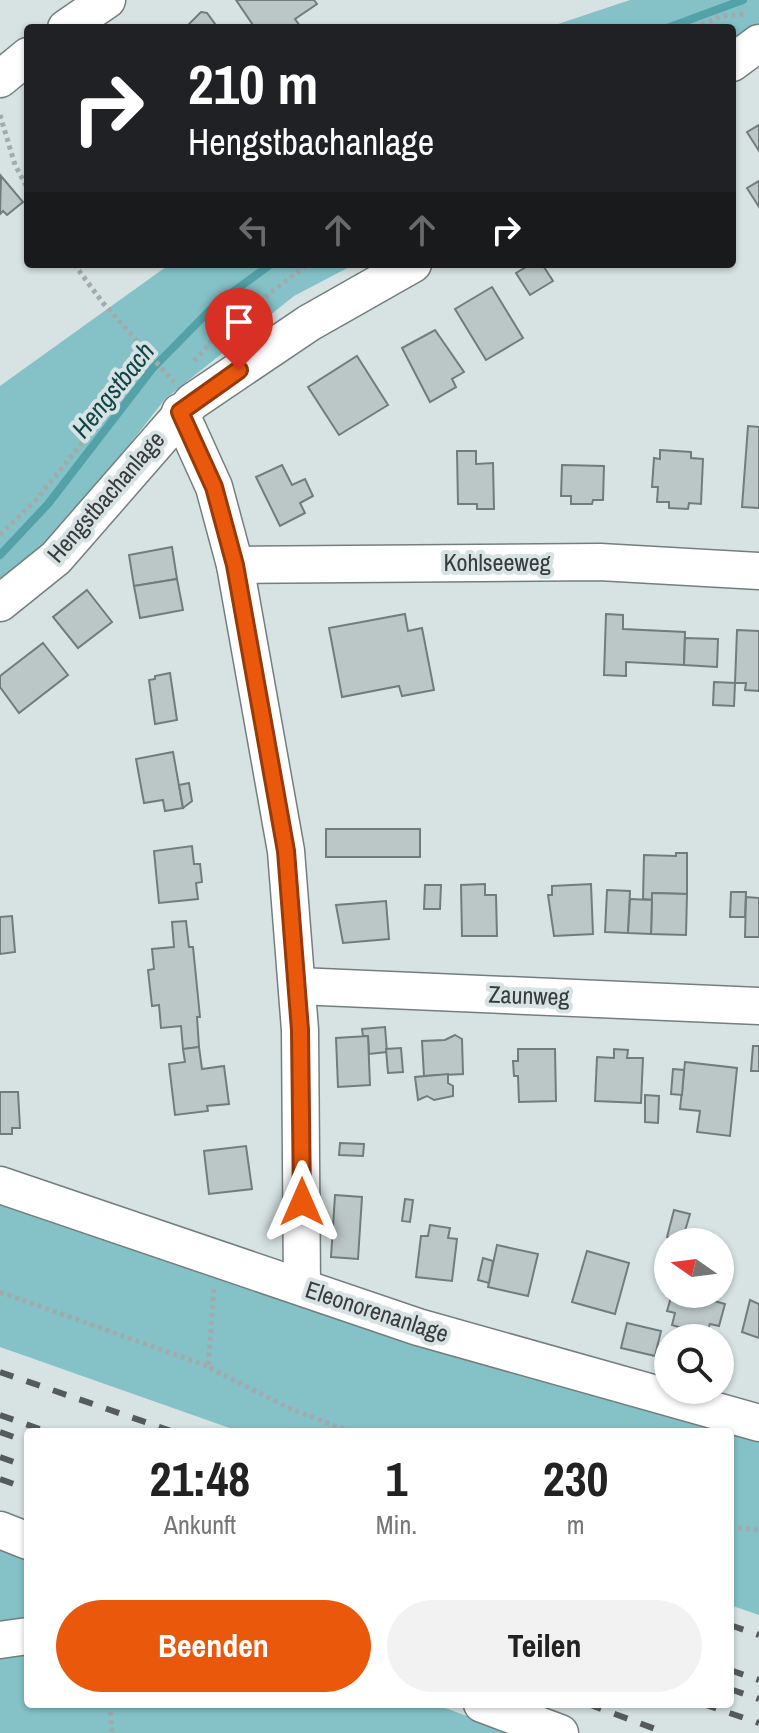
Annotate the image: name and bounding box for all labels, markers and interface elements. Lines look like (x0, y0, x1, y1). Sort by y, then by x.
text: 210 m (188, 46, 318, 121)
icon: right (56, 56, 160, 160)
text: Hengstbachanlage (188, 118, 434, 166)
icon: left (232, 208, 276, 252)
icon: ahead (316, 208, 360, 252)
icon: ahead (400, 208, 444, 252)
icon: right (484, 208, 528, 252)
pin (205, 288, 273, 370)
icon: arrive (217, 300, 261, 344)
water label: Hengstbach (63, 334, 162, 445)
street label: Hengstbachanlage (39, 424, 171, 569)
street label: Kohlseeweg (443, 546, 551, 578)
street label: Zaunweg (488, 978, 570, 1012)
position arrow (260, 1160, 344, 1244)
north arrow (654, 1228, 734, 1308)
map controls (654, 1228, 734, 1404)
street label: Eleonorenanlage (302, 1273, 453, 1349)
button: search (654, 1324, 734, 1404)
text: 21:48 (150, 1446, 250, 1511)
text: 1 (386, 1446, 407, 1511)
text: 230 (543, 1446, 608, 1511)
text: Ankunft (164, 1507, 236, 1542)
text: Min. (376, 1507, 417, 1542)
text: m (567, 1507, 585, 1542)
button: Beenden (56, 1600, 371, 1692)
button: Teilen (387, 1600, 702, 1692)

